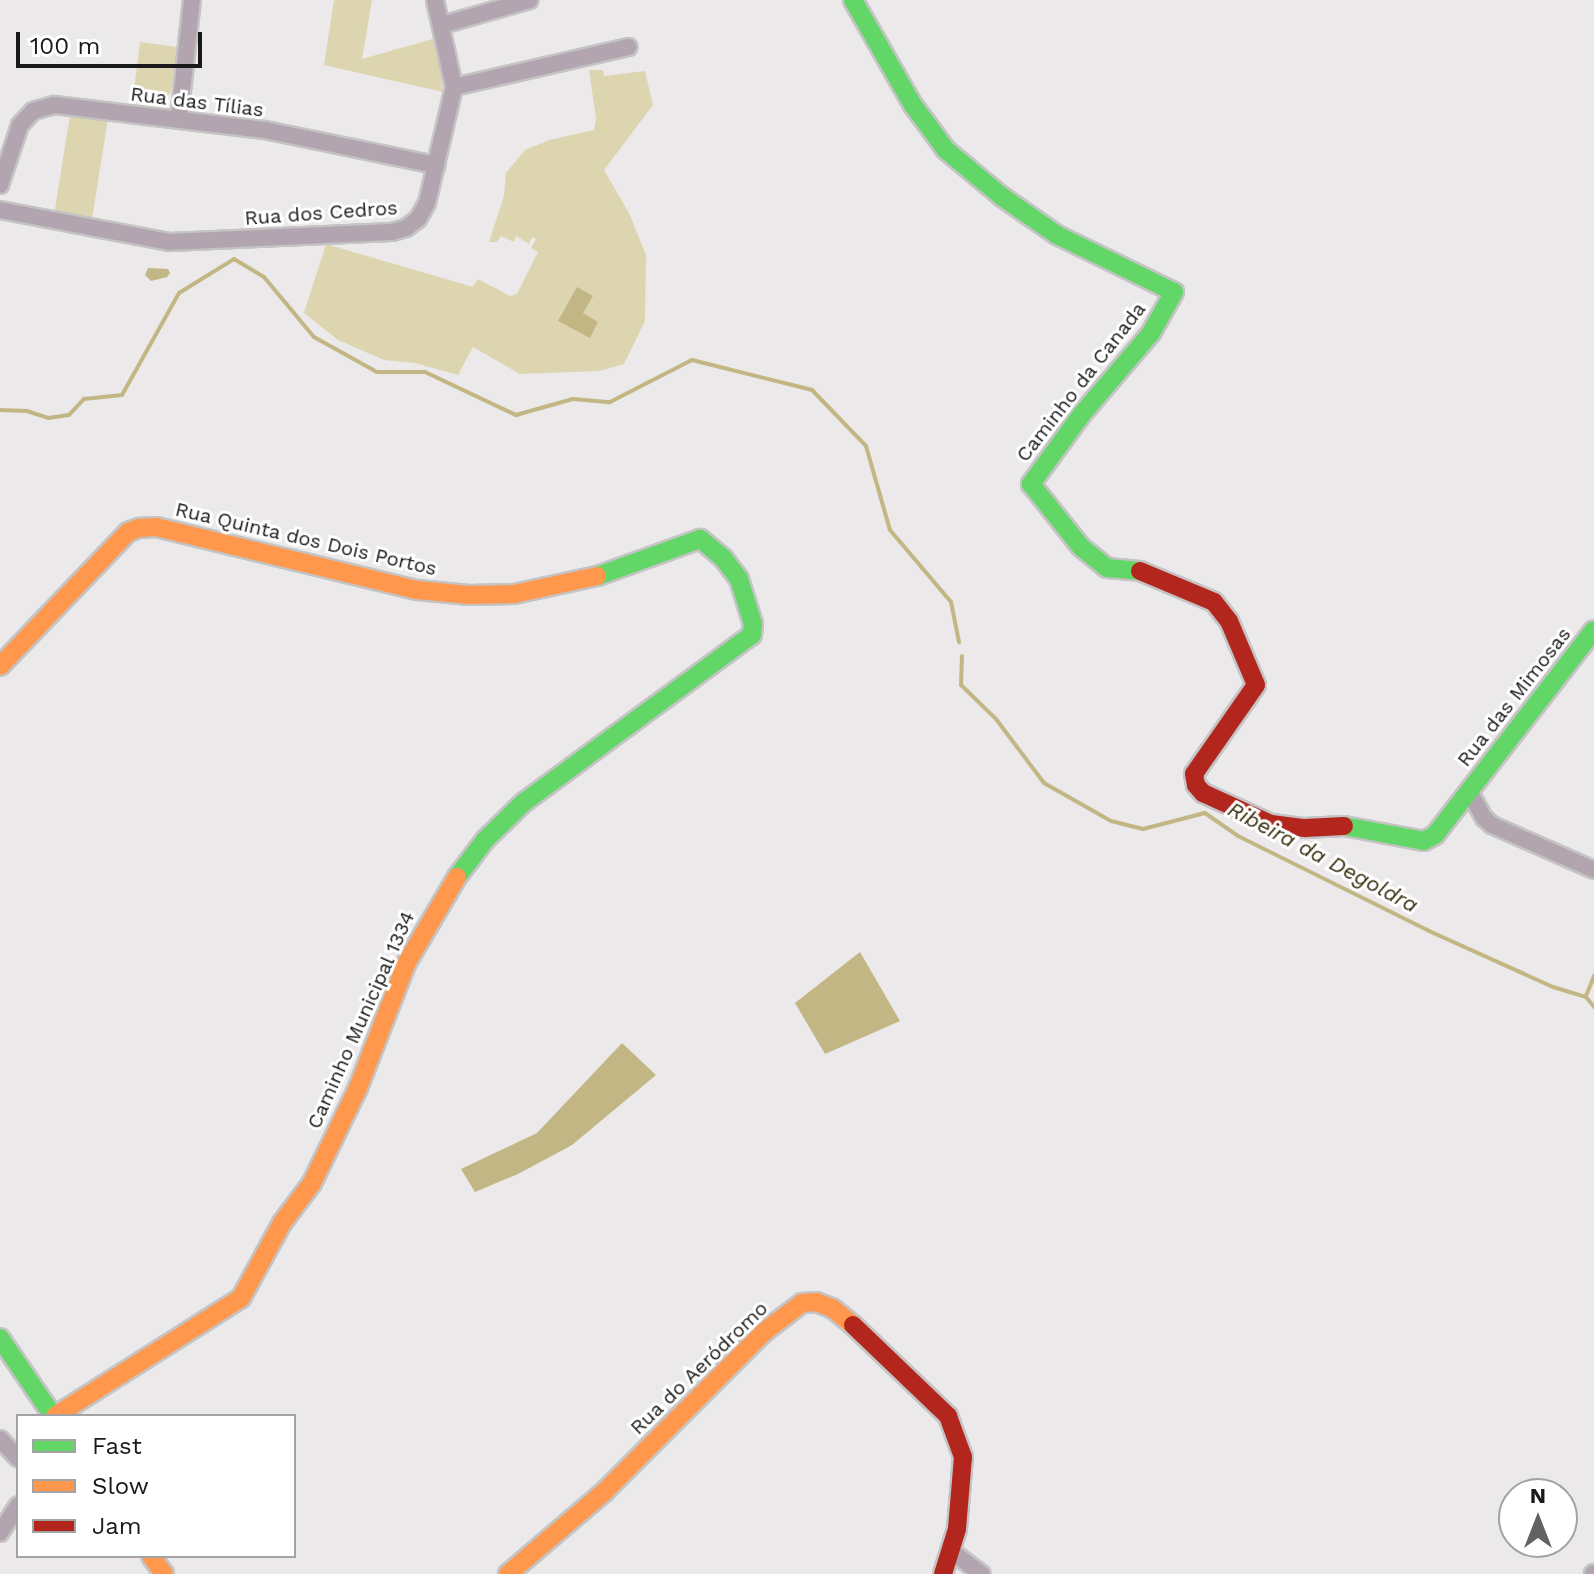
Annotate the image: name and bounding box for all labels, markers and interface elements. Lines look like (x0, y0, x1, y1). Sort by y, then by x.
scale bar (20, 16, 206, 66)
text: 100 m (30, 32, 100, 60)
street label: Rua das Tílias (129, 82, 265, 122)
street label: Rua dos Cedros (244, 196, 398, 230)
street label: Caminho da Canada (1011, 297, 1151, 467)
street label: Rua Quinta dos Dois Portos (173, 497, 439, 581)
street label: Rua das Mimosas (1452, 622, 1576, 772)
water label: Ribeira da Degoldra (1223, 796, 1423, 918)
street label: Caminho Municipal 1334 (302, 907, 420, 1133)
street label: Rua do Aeródromo (625, 1296, 773, 1440)
legend (16, 1414, 296, 1558)
text: Fast (92, 1432, 142, 1460)
text: Slow (92, 1472, 149, 1500)
north arrow (1498, 1478, 1578, 1558)
text: N (1530, 1483, 1546, 1508)
text: Jam (92, 1512, 142, 1540)

